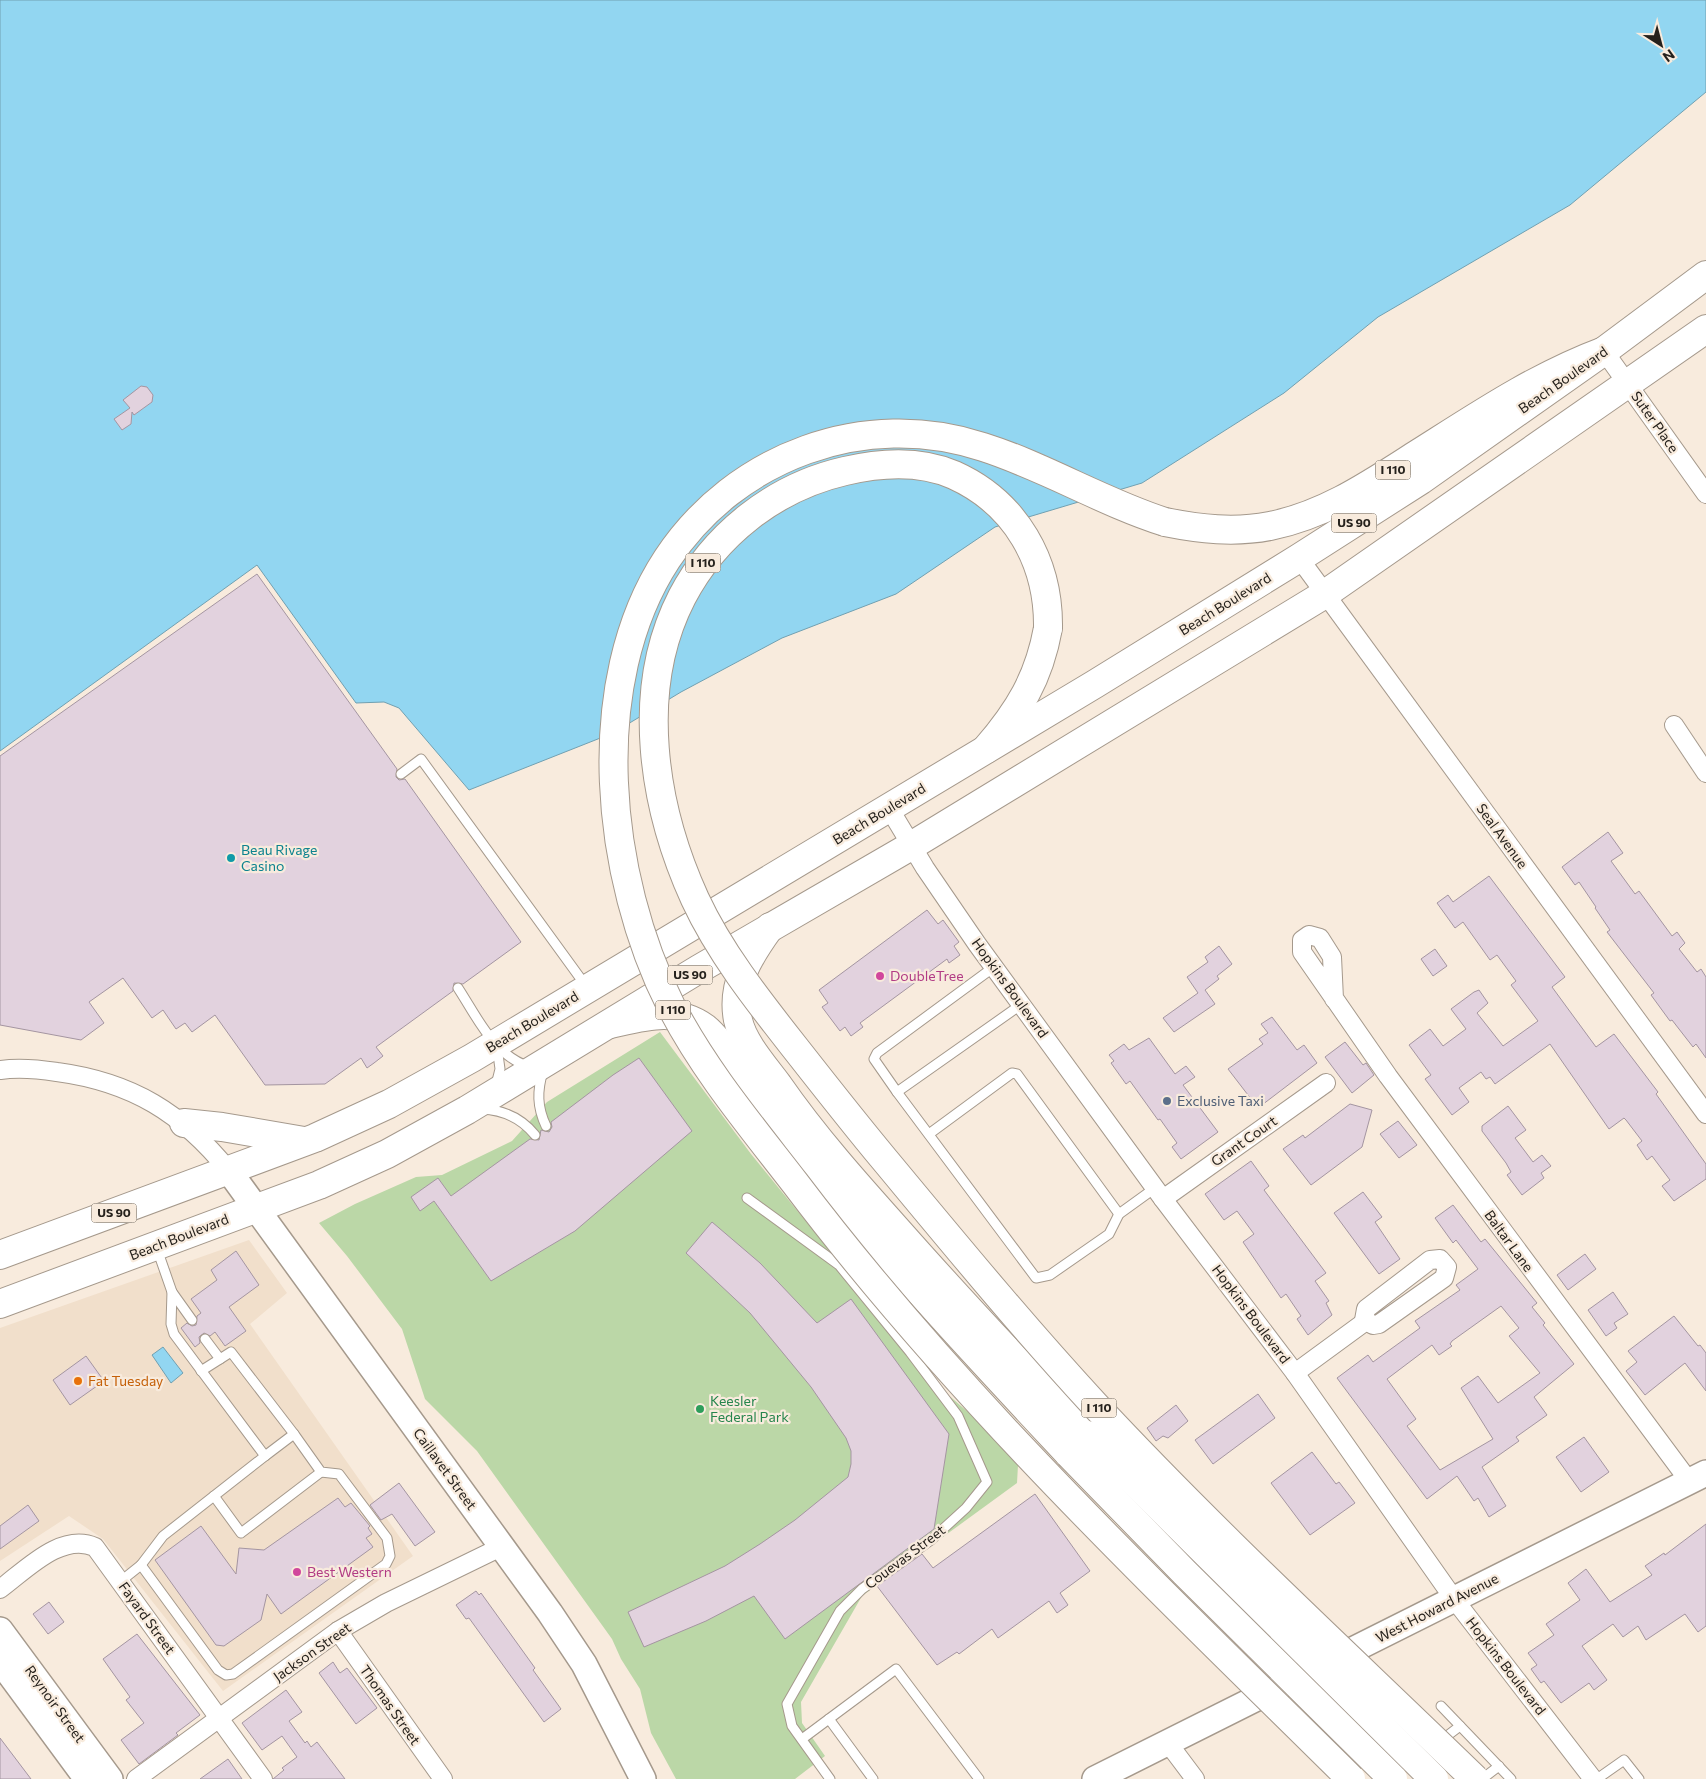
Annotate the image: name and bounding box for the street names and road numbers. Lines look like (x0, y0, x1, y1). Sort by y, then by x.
street label: Beach Boulevard (1515, 342, 1611, 417)
street label: Suter Place (1628, 388, 1683, 456)
road number: I 110 (1376, 460, 1410, 480)
road number: US 90 (1332, 514, 1376, 532)
road number: I 110 (686, 554, 720, 572)
street label: Beach Boulevard (1176, 569, 1274, 639)
street label: Beach Boulevard (829, 779, 928, 848)
street label: Seal Avenue (1473, 800, 1532, 871)
street label: Hopkins Boulevard (968, 934, 1052, 1041)
road number: US 90 (668, 966, 712, 984)
street label: Beach Boulevard (482, 987, 581, 1056)
road number: I 110 (656, 1000, 690, 1020)
street label: Grant Court (1207, 1112, 1280, 1170)
road number: US 90 (92, 1204, 136, 1222)
street label: Baltar Lane (1481, 1207, 1537, 1275)
street label: Beach Boulevard (127, 1210, 231, 1263)
street label: Hopkins Boulevard (1209, 1261, 1294, 1366)
road number: I 110 (1082, 1399, 1116, 1418)
street label: Caillavet Street (410, 1424, 481, 1513)
street label: Couevas Street (861, 1521, 948, 1592)
street label: West Howard Avenue (1373, 1569, 1501, 1646)
street label: Fayard Street (116, 1578, 179, 1657)
street label: Hopkins Boulevard (1463, 1613, 1550, 1718)
street label: Jackson Street (270, 1618, 354, 1685)
street label: Reynoir Street (22, 1662, 89, 1746)
street label: Thomas Street (357, 1662, 424, 1748)

